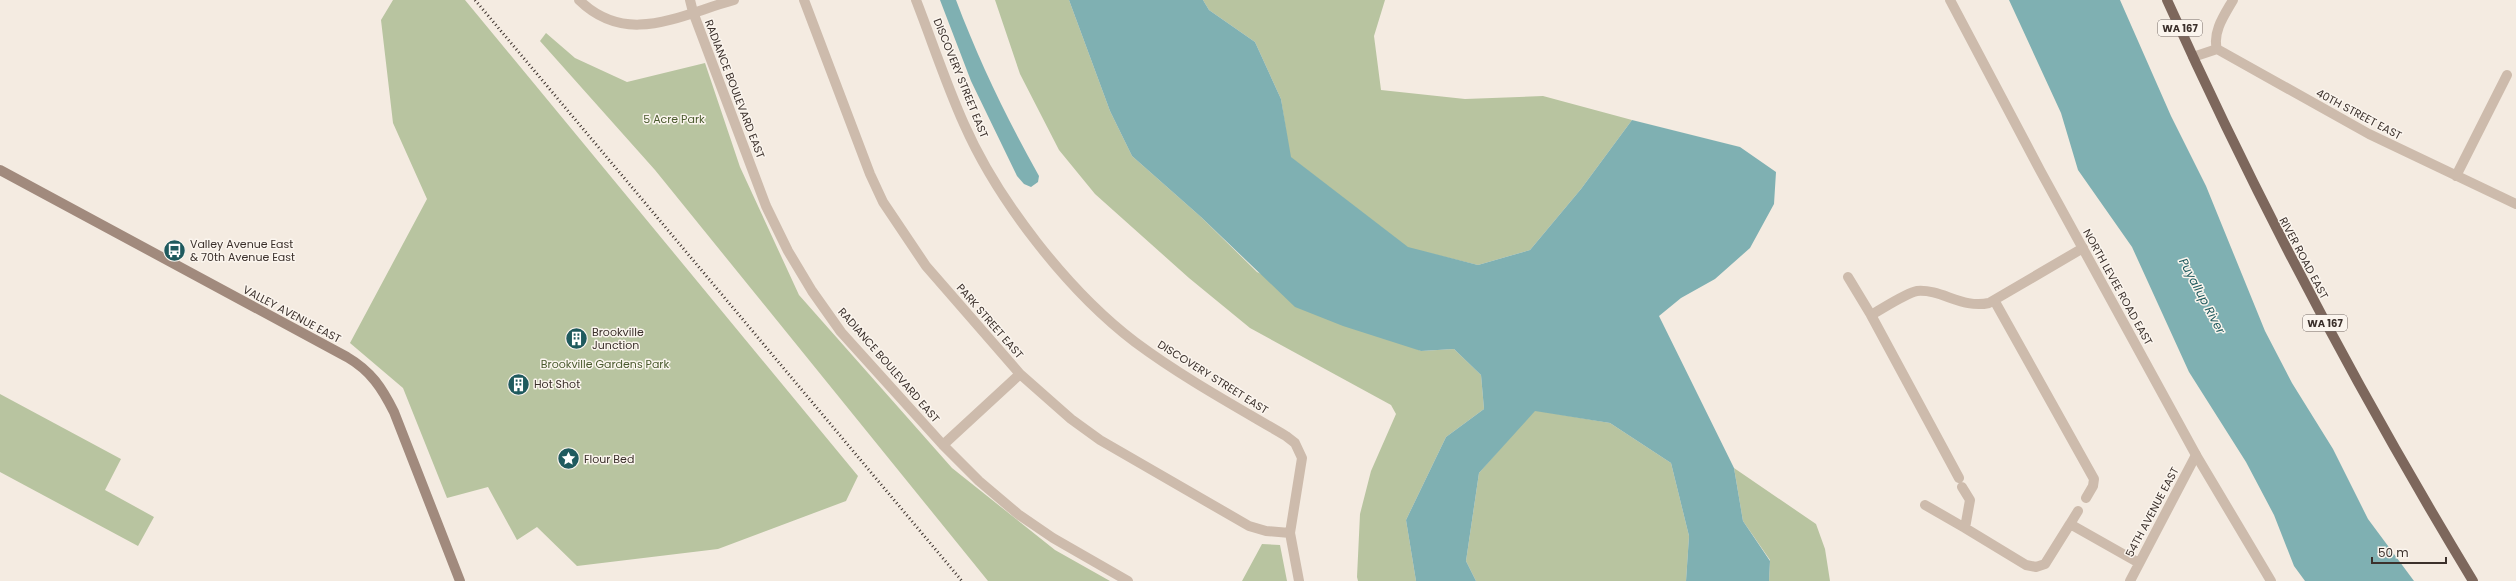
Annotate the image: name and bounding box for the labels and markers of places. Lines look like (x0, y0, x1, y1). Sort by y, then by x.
place label: Valley Avenue East & 70th Avenue East (190, 236, 295, 265)
bus stop icon: Valley Avenue East & 70th Avenue East (161, 237, 187, 263)
place label: Brookville Junction (592, 324, 644, 353)
building icon: Brookville Junction (564, 325, 590, 351)
building icon: Hot Shot (505, 371, 531, 397)
place label: Hot Shot (534, 376, 580, 392)
place icon: Flour Bed (555, 446, 581, 472)
place label: Flour Bed (584, 451, 634, 467)

